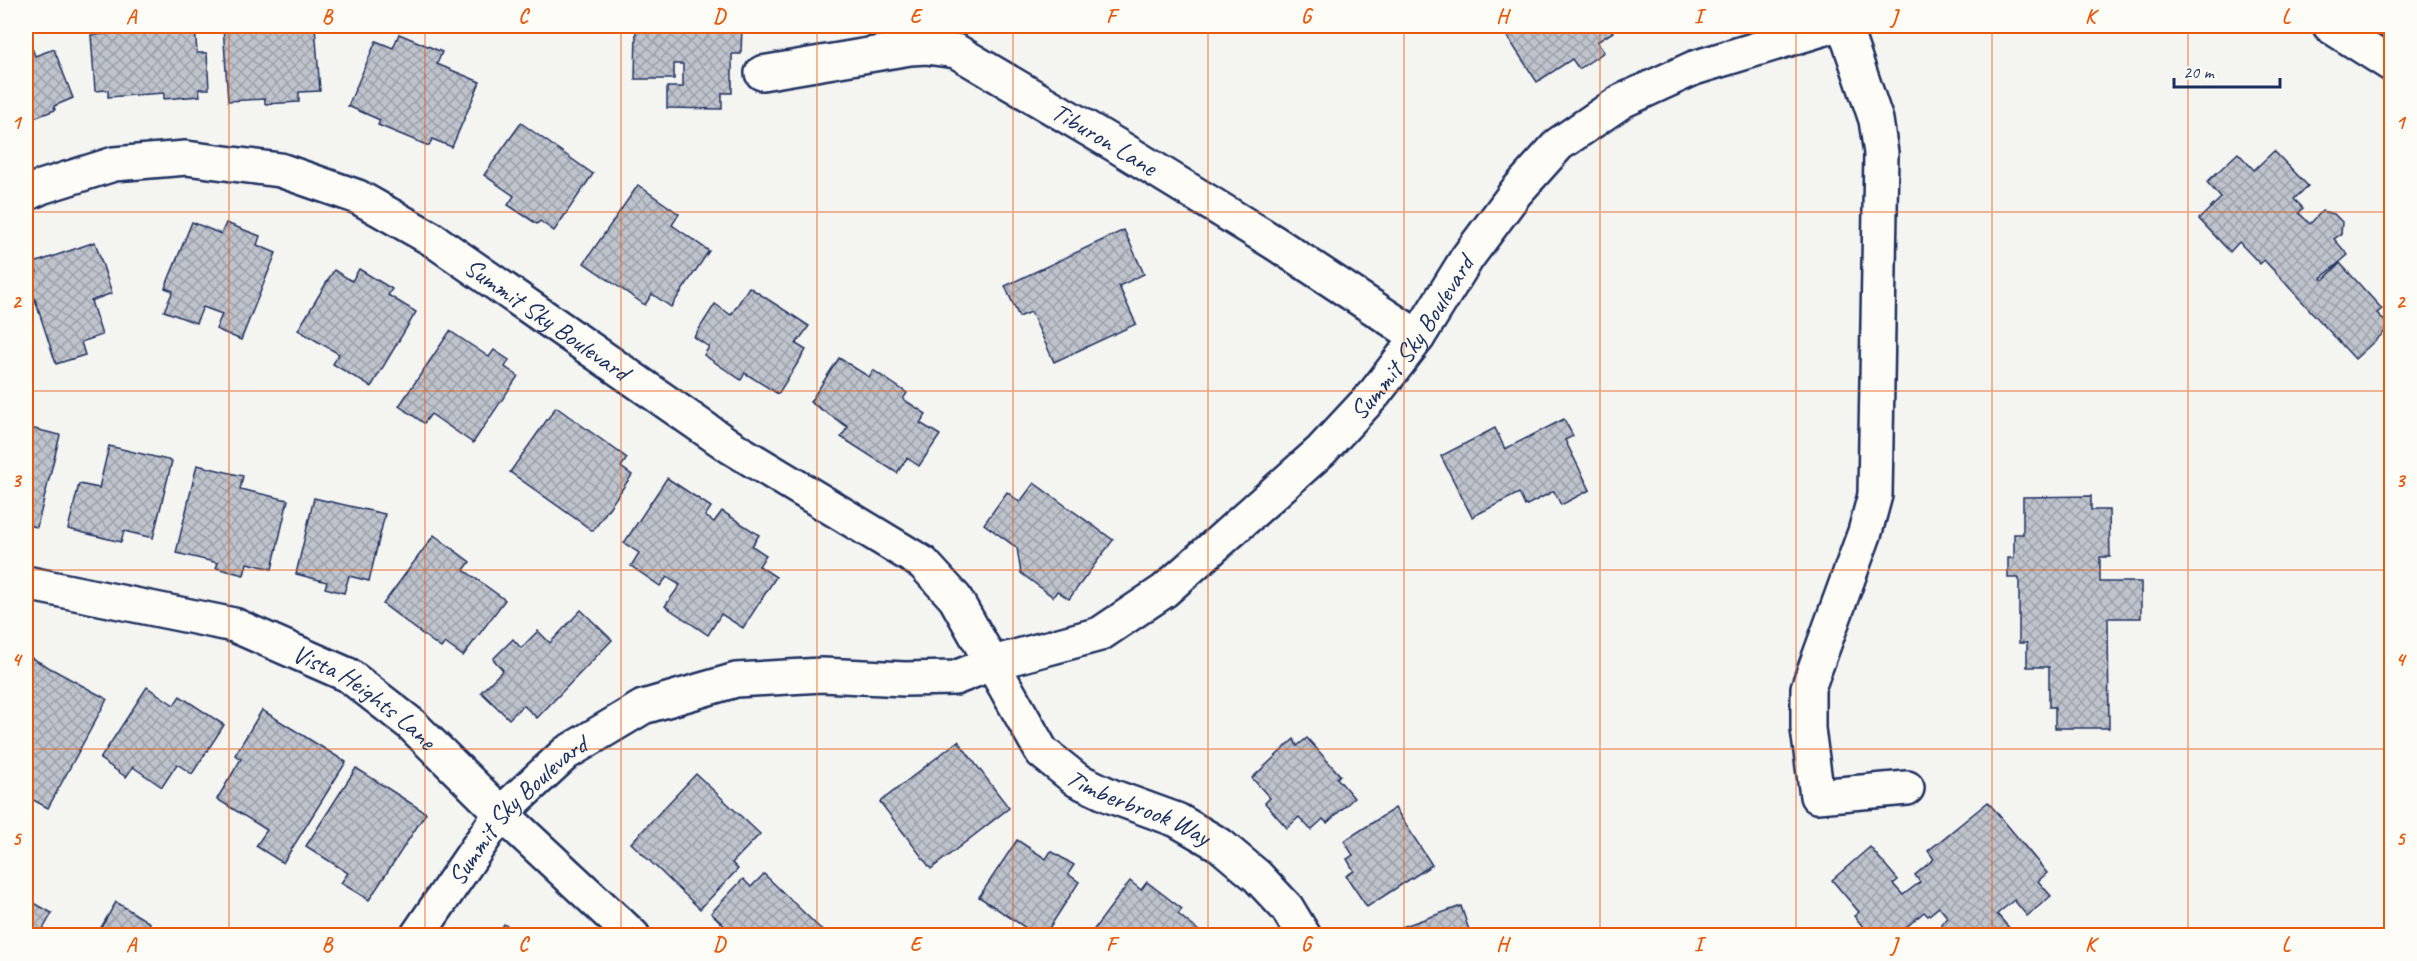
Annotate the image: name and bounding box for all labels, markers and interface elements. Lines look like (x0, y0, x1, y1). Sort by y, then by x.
text: A (126, 4, 138, 29)
text: B (322, 4, 334, 29)
text: C (518, 4, 530, 29)
text: D (713, 4, 727, 29)
text: E (910, 4, 924, 29)
text: F (1106, 4, 1120, 29)
text: G (1301, 4, 1314, 29)
text: H (1496, 4, 1511, 29)
text: I (1694, 4, 1707, 29)
text: J (1889, 4, 1901, 29)
text: K (2085, 4, 2099, 29)
text: L (2282, 4, 2292, 29)
scale bar (2174, 51, 2280, 89)
text: 20 m (2183, 61, 2216, 83)
street label: Tiburon Lane (1046, 95, 1164, 184)
text: 1 (12, 110, 23, 135)
text: 1 (2396, 110, 2407, 135)
street label: Summit Sky Boulevard (1342, 247, 1483, 427)
street label: Summit Sky Boulevard (458, 251, 639, 391)
text: 2 (12, 289, 23, 314)
text: 2 (2396, 289, 2407, 314)
text: 3 (12, 468, 23, 493)
text: 3 (2396, 468, 2407, 493)
street label: Vista Heights Lane (288, 637, 444, 758)
text: 4 (12, 647, 24, 672)
text: 4 (2396, 647, 2408, 672)
street label: Summit Sky Boulevard (440, 726, 596, 892)
street label: Timberbrook Way (1059, 762, 1218, 854)
text: 5 (12, 826, 23, 851)
text: 5 (2396, 826, 2407, 851)
text: A (126, 932, 138, 957)
text: B (322, 932, 334, 957)
text: C (518, 932, 530, 957)
text: D (713, 932, 727, 957)
text: E (910, 932, 924, 957)
text: F (1106, 932, 1120, 957)
text: G (1301, 932, 1314, 957)
text: H (1496, 932, 1511, 957)
text: I (1694, 932, 1707, 957)
text: J (1889, 932, 1901, 957)
text: K (2085, 932, 2099, 957)
text: L (2282, 932, 2292, 957)

